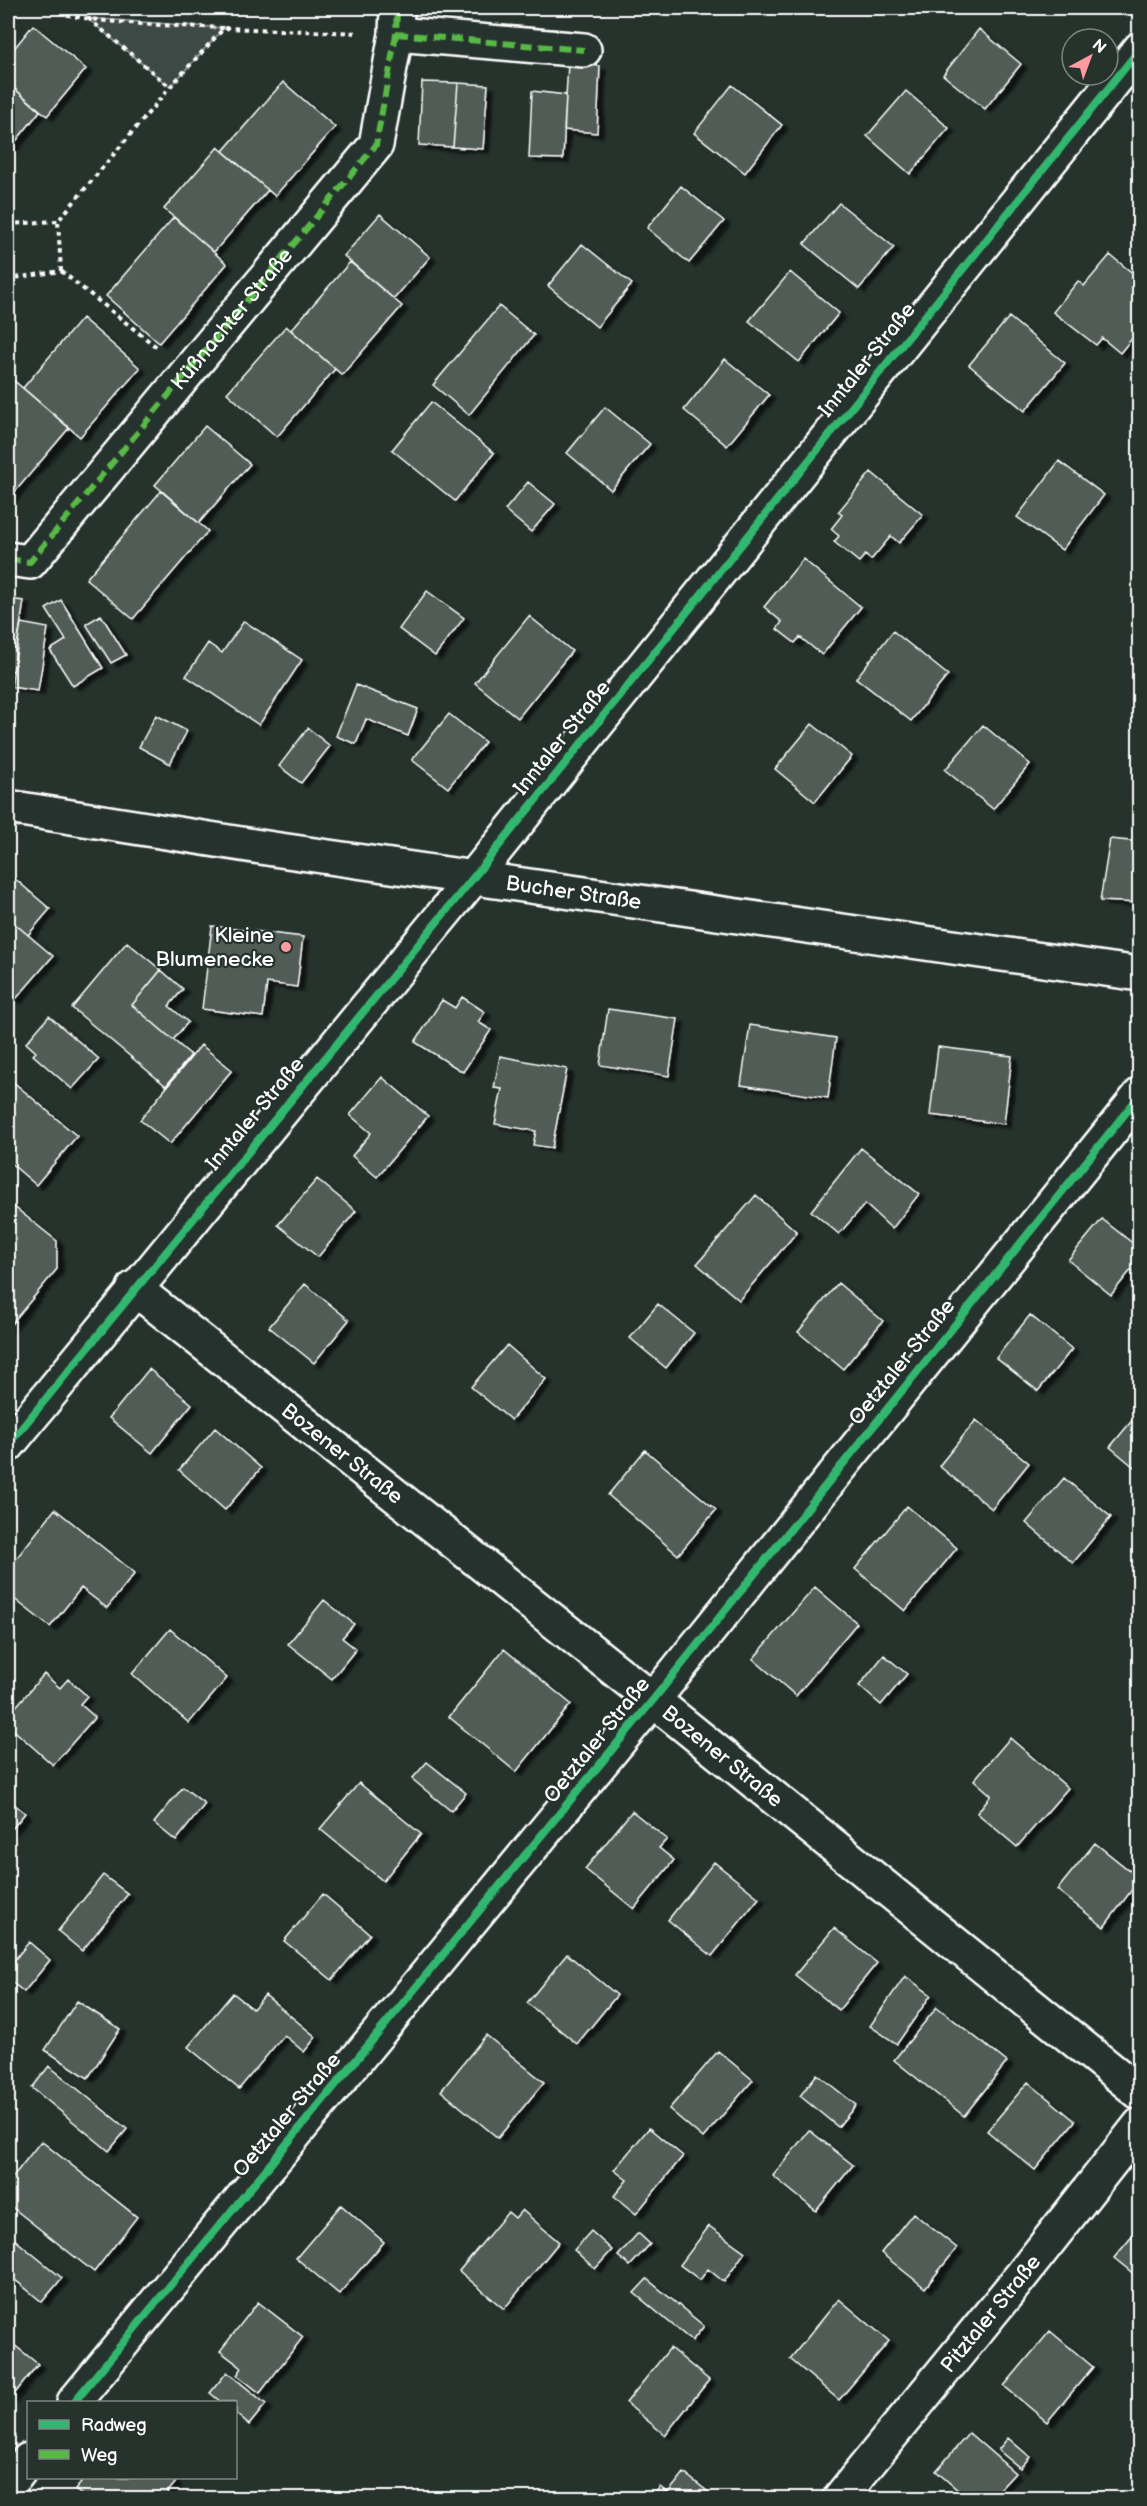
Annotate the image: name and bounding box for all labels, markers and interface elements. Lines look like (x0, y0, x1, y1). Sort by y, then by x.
north arrow (1060, 27, 1120, 87)
text: N (1088, 36, 1110, 58)
street label: Küßnachter Straße (166, 243, 298, 395)
street label: Inntaler Straße (813, 298, 921, 422)
street label: Inntaler Straße (508, 676, 616, 800)
street label: Bucher Straße (504, 870, 643, 914)
place label: Kleine Blumenecke (156, 923, 274, 972)
marker: Kleine Blumenecke (279, 940, 293, 954)
street label: Inntaler Straße (200, 1052, 310, 1176)
street label: Oetztaler Straße (844, 1294, 960, 1430)
street label: Bozener Straße (277, 1398, 408, 1509)
street label: Oetztaler Straße (539, 1672, 655, 1808)
street label: Bozener Straße (657, 1700, 788, 1812)
street label: Oetztaler Straße (228, 2048, 346, 2182)
street label: Pitztaler Straße (935, 2250, 1046, 2378)
legend (27, 2401, 237, 2479)
text: Radweg (81, 2415, 147, 2436)
text: Weg (81, 2445, 117, 2466)

